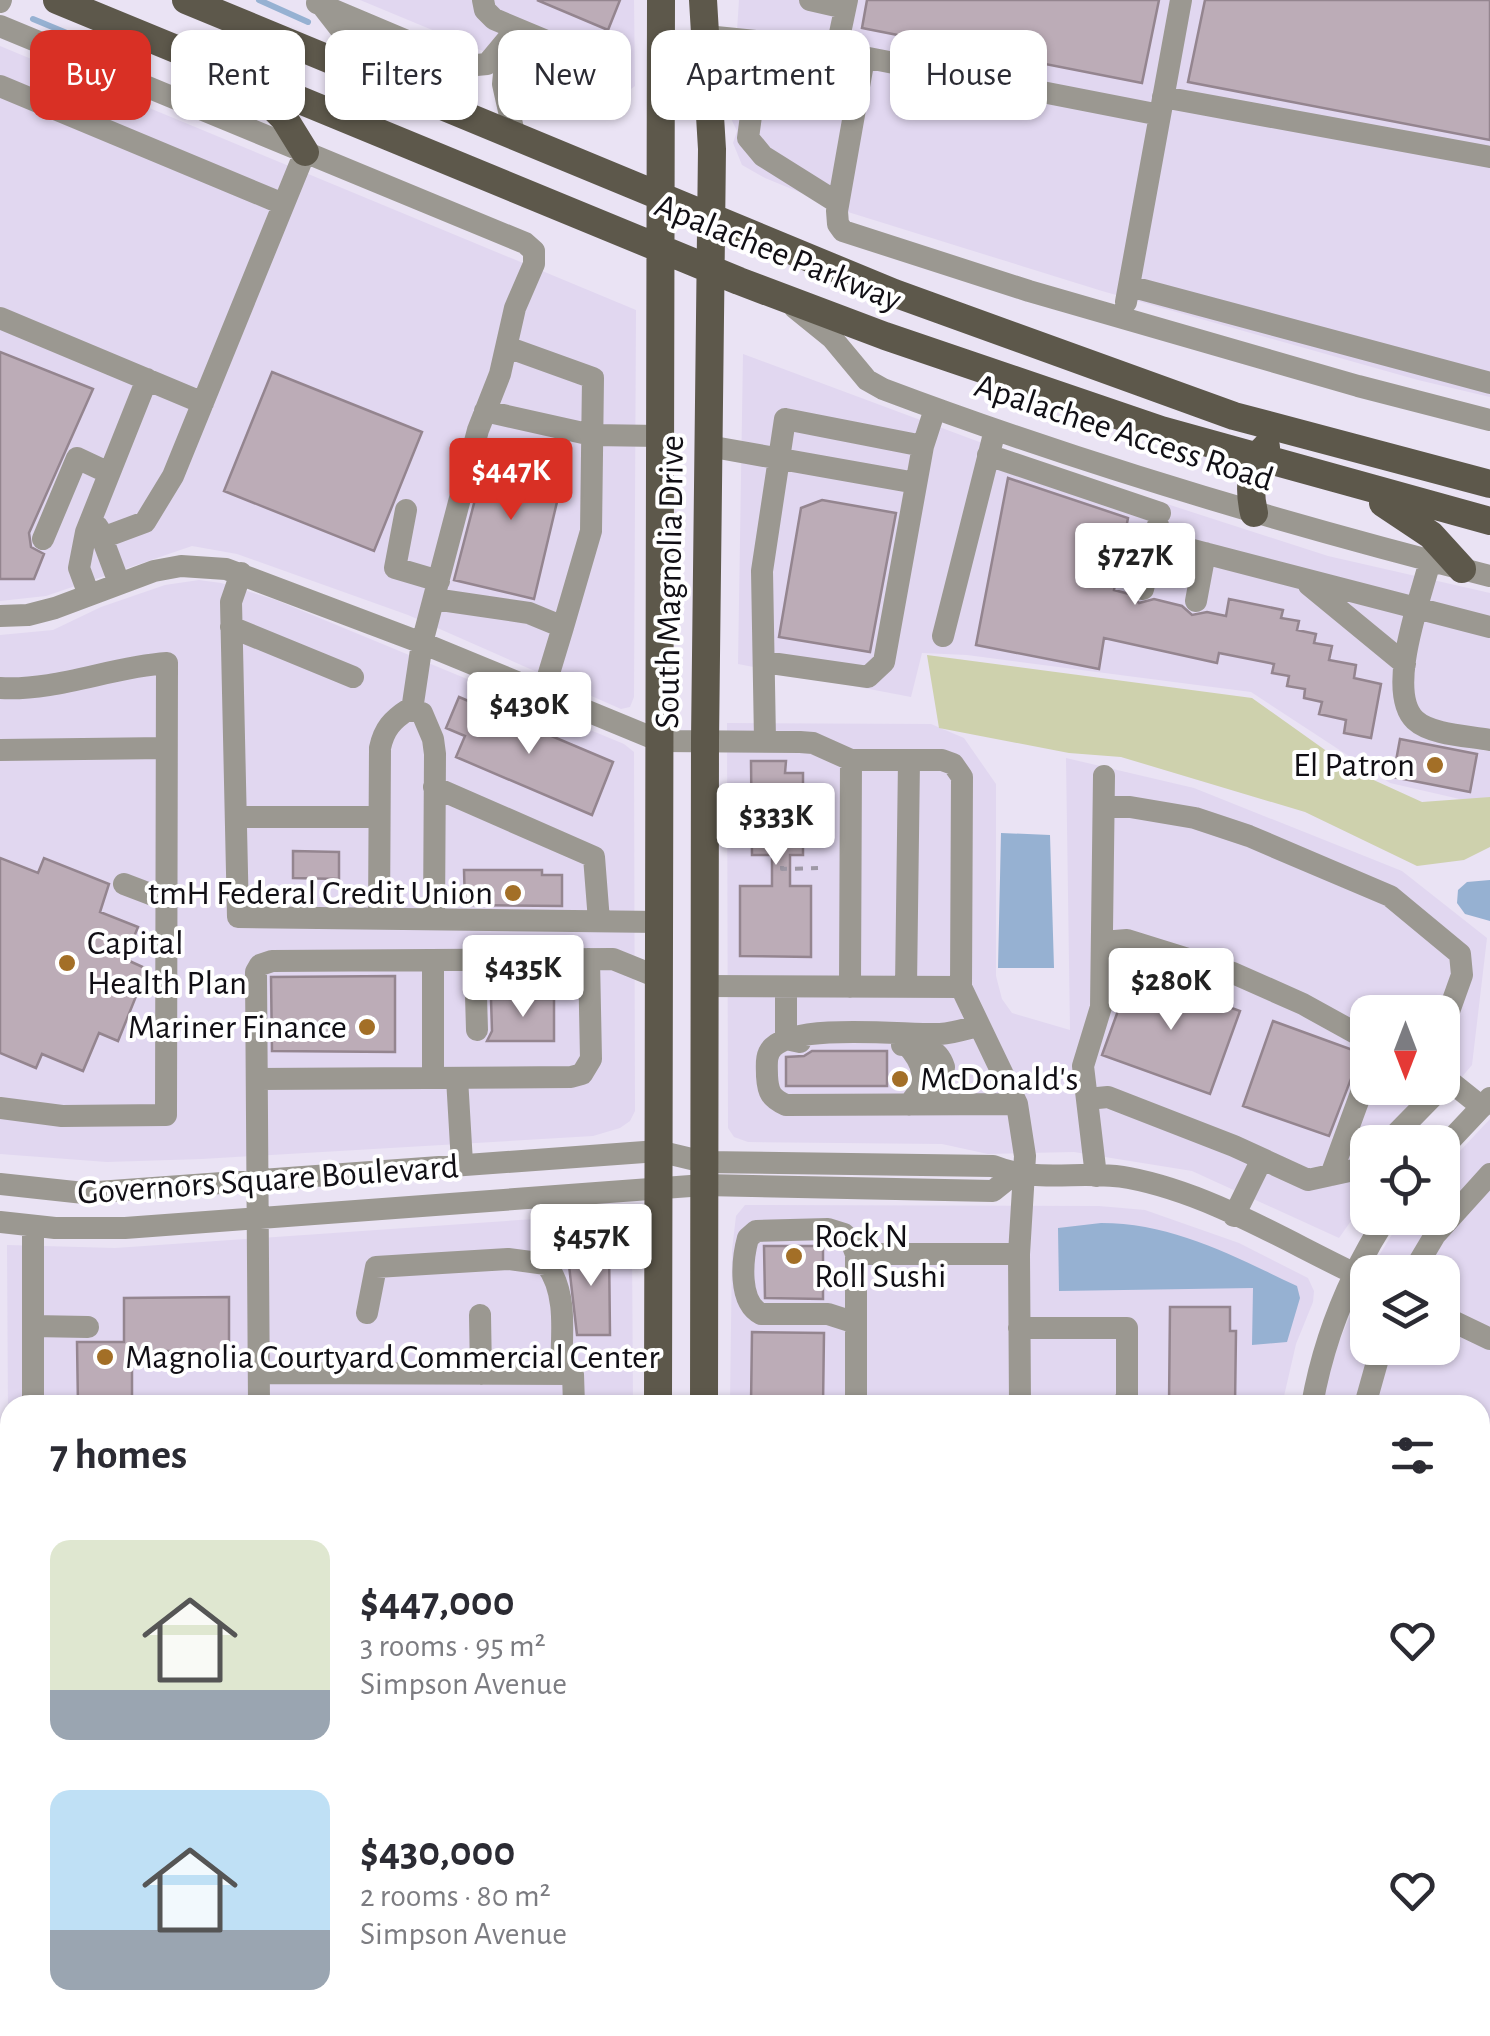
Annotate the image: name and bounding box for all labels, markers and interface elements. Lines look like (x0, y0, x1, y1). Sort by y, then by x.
chip: Buy (30, 30, 151, 120)
chip: Rent (171, 30, 305, 120)
chip: Filters (325, 30, 478, 120)
chip: New (498, 30, 631, 120)
chip: Apartment (651, 30, 870, 120)
chip: House (890, 30, 1047, 120)
street label: Apalachee Parkway (650, 188, 906, 318)
street label: Apalachee Access Road (970, 368, 1278, 498)
street label: South Magnolia Drive (650, 435, 690, 729)
pin: $447K (441, 438, 581, 523)
text: $447K (471, 454, 551, 486)
pin: $727K (1065, 523, 1205, 608)
text: $727K (1097, 539, 1173, 571)
pin: $430K (459, 672, 599, 757)
text: $430K (489, 688, 569, 720)
place label: El Patron (1293, 748, 1415, 783)
marker: El Patron (1424, 754, 1446, 776)
pin: $333K (706, 783, 846, 868)
text: $333K (739, 799, 813, 831)
place label: tmH Federal Credit Union (148, 876, 493, 911)
marker: tmH Federal Credit Union (502, 882, 524, 904)
place label: Capital Health Plan (87, 926, 247, 1001)
pin: $435K (453, 935, 593, 1020)
pin: $280K (1101, 948, 1241, 1033)
text: $435K (485, 951, 561, 983)
marker: Capital Health Plan (56, 952, 78, 974)
text: $280K (1131, 964, 1211, 996)
north arrow (1350, 995, 1460, 1105)
map controls (1350, 995, 1460, 1365)
place label: Mariner Finance (128, 1010, 347, 1045)
marker: Mariner Finance (356, 1016, 378, 1038)
place label: McDonald's (920, 1062, 1079, 1097)
marker: McDonald's (889, 1068, 911, 1090)
button: locate (1350, 1125, 1460, 1235)
street label: Governors Square Boulevard (76, 1149, 460, 1211)
pin: $457K (521, 1204, 661, 1289)
place label: Rock N Roll Sushi (814, 1219, 946, 1294)
text: $457K (553, 1220, 629, 1252)
marker: Rock N Roll Sushi (783, 1245, 805, 1267)
button: layers (1350, 1255, 1460, 1365)
place label: Magnolia Courtyard Commercial Center (125, 1340, 660, 1375)
marker: Magnolia Courtyard Commercial Center (94, 1346, 116, 1368)
icon: filters (1385, 1428, 1440, 1483)
text: 7 homes (50, 1434, 187, 1476)
icon: home (130, 1580, 250, 1700)
text: $447,000 (360, 1581, 515, 1623)
icon: heart (1385, 1613, 1440, 1668)
text: 3 rooms · 95 m² (360, 1630, 546, 1662)
text: Simpson Avenue (360, 1668, 567, 1700)
icon: home (130, 1830, 250, 1950)
text: $430,000 (360, 1831, 515, 1873)
icon: heart (1385, 1863, 1440, 1918)
text: 2 rooms · 80 m² (360, 1880, 551, 1912)
text: Simpson Avenue (360, 1918, 567, 1950)

